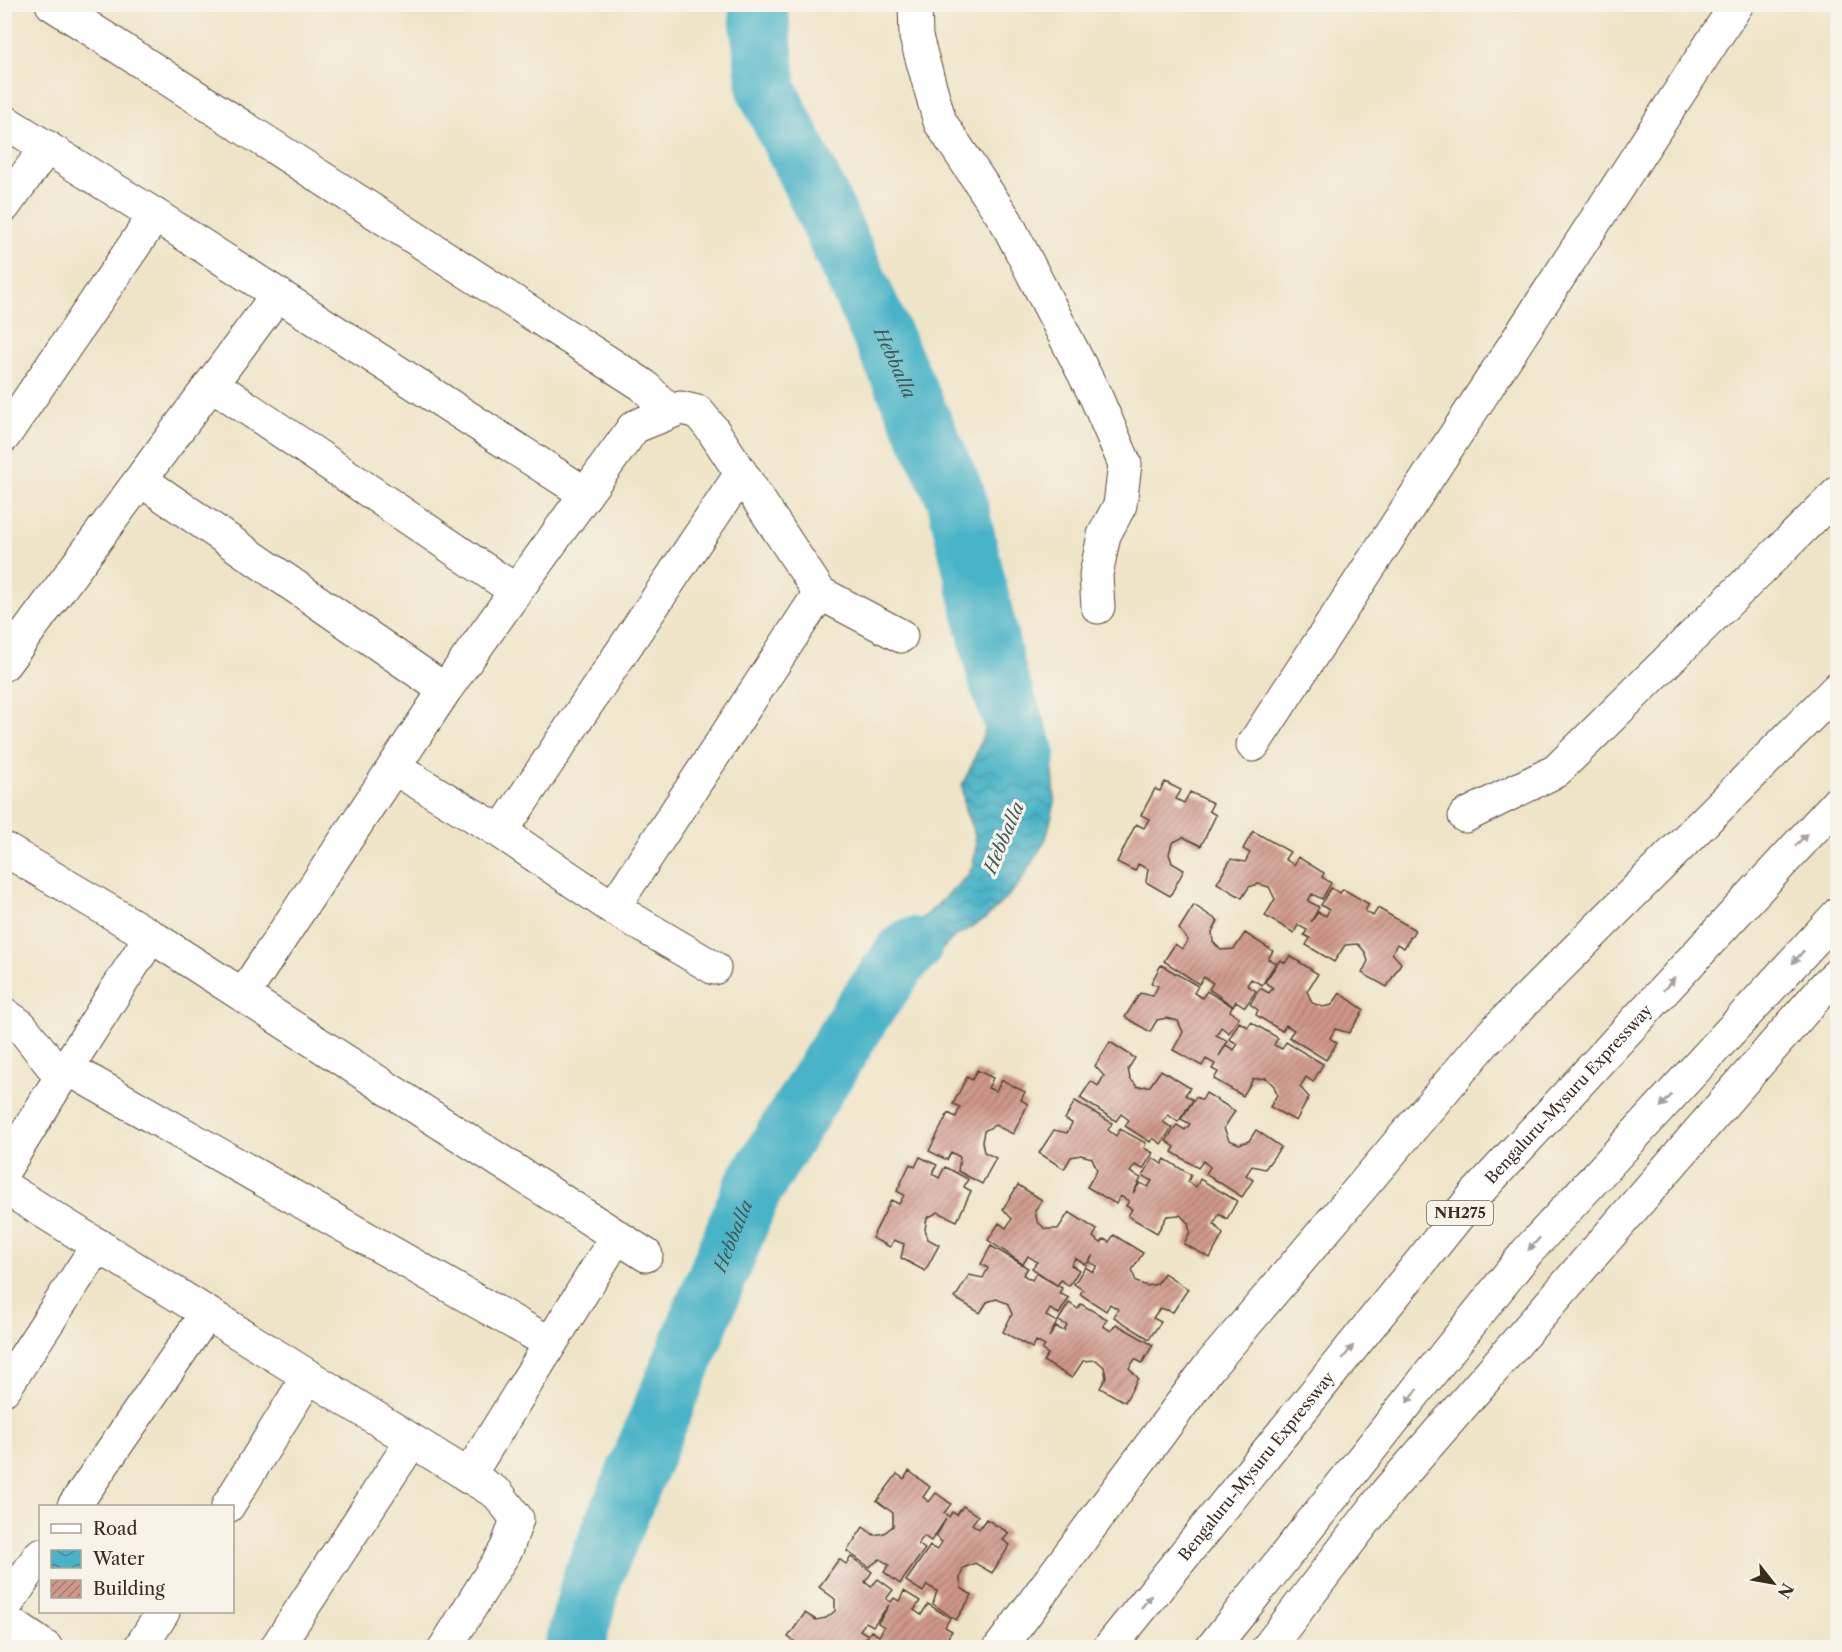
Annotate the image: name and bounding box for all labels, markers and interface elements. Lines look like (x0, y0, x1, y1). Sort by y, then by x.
water label: Hebballa (868, 322, 921, 402)
water label: Hebballa (978, 799, 1029, 879)
one-way arrow (1794, 833, 1808, 848)
one-way arrow (1792, 949, 1805, 964)
one-way arrow (1662, 977, 1675, 992)
street label: Bengaluru-Mysuru Expressway (1481, 999, 1657, 1188)
one-way arrow (1659, 1093, 1673, 1108)
water label: Hebballa (708, 1197, 758, 1277)
road number: NH275 (1427, 1201, 1493, 1225)
one-way arrow (1527, 1237, 1541, 1252)
one-way arrow (1341, 1345, 1353, 1360)
street label: Bengaluru-Mysuru Expressway (1174, 1367, 1339, 1564)
one-way arrow (1407, 1389, 1419, 1404)
legend (39, 1505, 234, 1613)
text: Road (93, 1518, 138, 1540)
text: Water (92, 1548, 145, 1570)
north arrow (1743, 1553, 1803, 1613)
text: Building (93, 1578, 165, 1600)
text: N (1774, 1580, 1798, 1602)
one-way arrow (1139, 1595, 1152, 1610)

